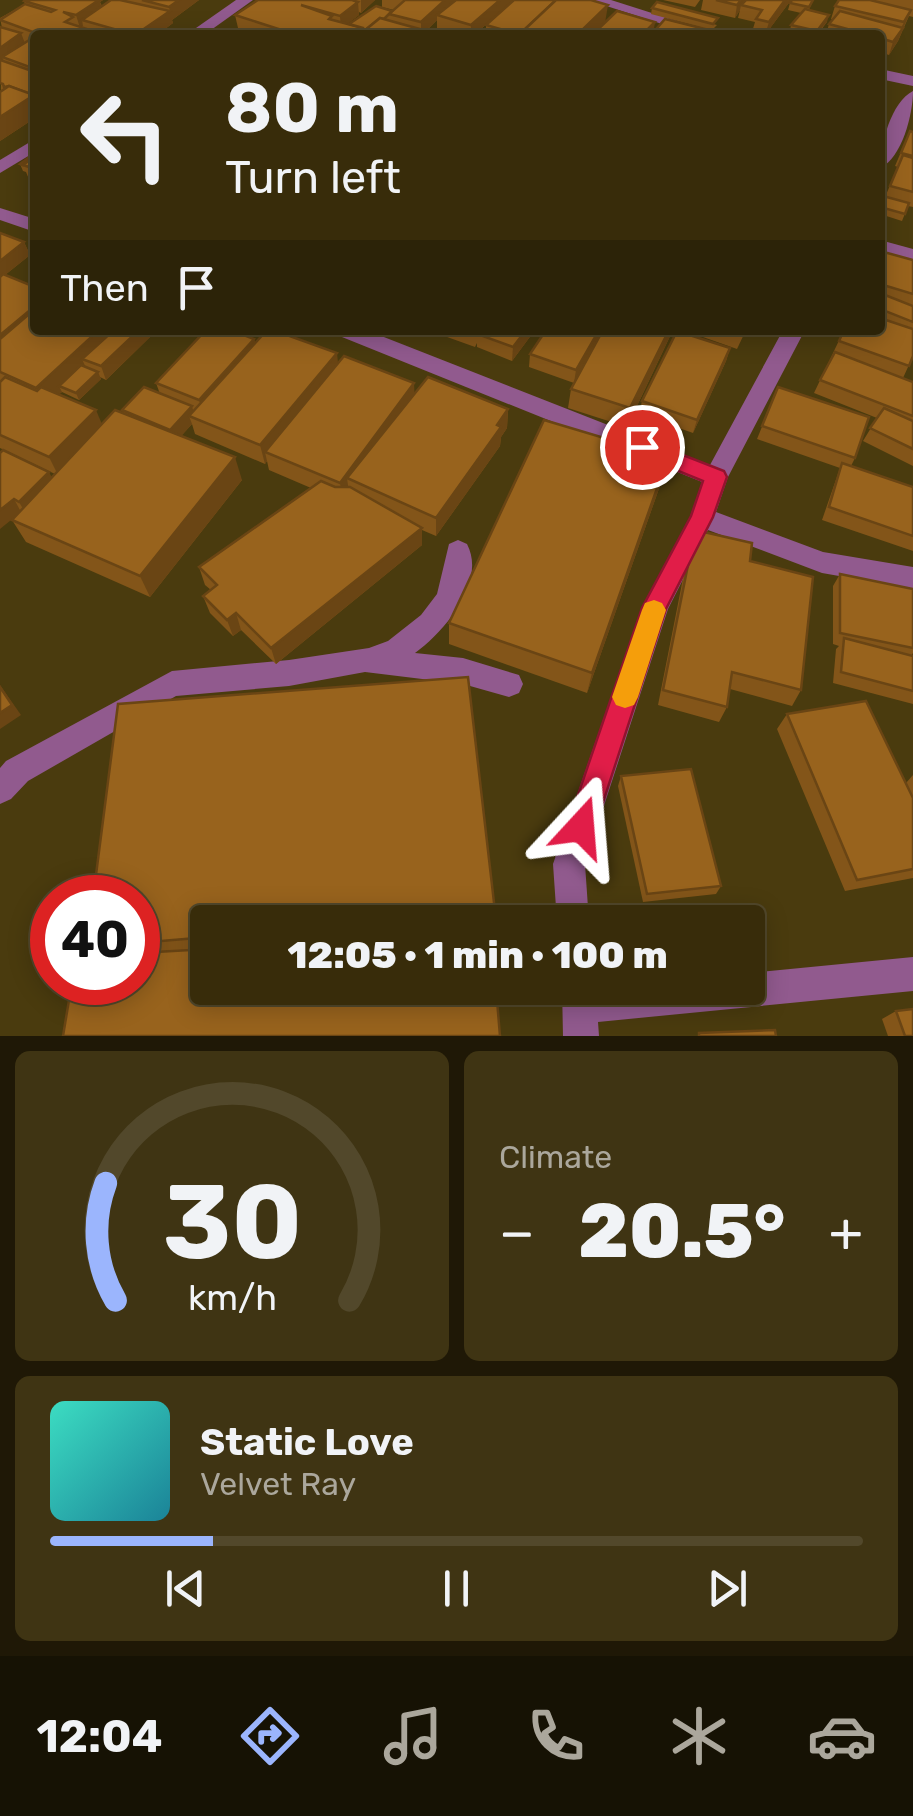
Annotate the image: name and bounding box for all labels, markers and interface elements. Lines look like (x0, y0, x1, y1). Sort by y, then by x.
text: 80 m (225, 67, 399, 150)
icon: left (60, 70, 190, 200)
text: Turn left (225, 151, 401, 204)
icon: arrive (169, 260, 224, 315)
text: Then (60, 265, 149, 311)
pin (600, 405, 685, 490)
icon: arrive (615, 420, 670, 475)
position arrow (529, 775, 633, 879)
speed limit sign: 40 (30, 875, 160, 1005)
text: 12:05 · 1 min · 100 m (287, 932, 668, 978)
text: Climate (499, 1138, 612, 1176)
text: 30 (162, 1161, 302, 1284)
text: 20.5° (578, 1187, 785, 1276)
text: − (499, 1200, 535, 1265)
text: + (829, 1200, 863, 1265)
text: km/h (187, 1277, 277, 1319)
text: Static Love (200, 1419, 414, 1465)
text: Velvet Ray (200, 1465, 356, 1503)
icon: previous (158, 1561, 213, 1616)
icon: pause (429, 1561, 484, 1616)
icon: next (700, 1561, 755, 1616)
icon: directions (235, 1701, 305, 1771)
icon: music (378, 1701, 448, 1771)
icon: phone (521, 1701, 591, 1771)
icon: climate (664, 1701, 734, 1771)
icon: car (807, 1701, 877, 1771)
text: 12:04 (36, 1710, 163, 1763)

